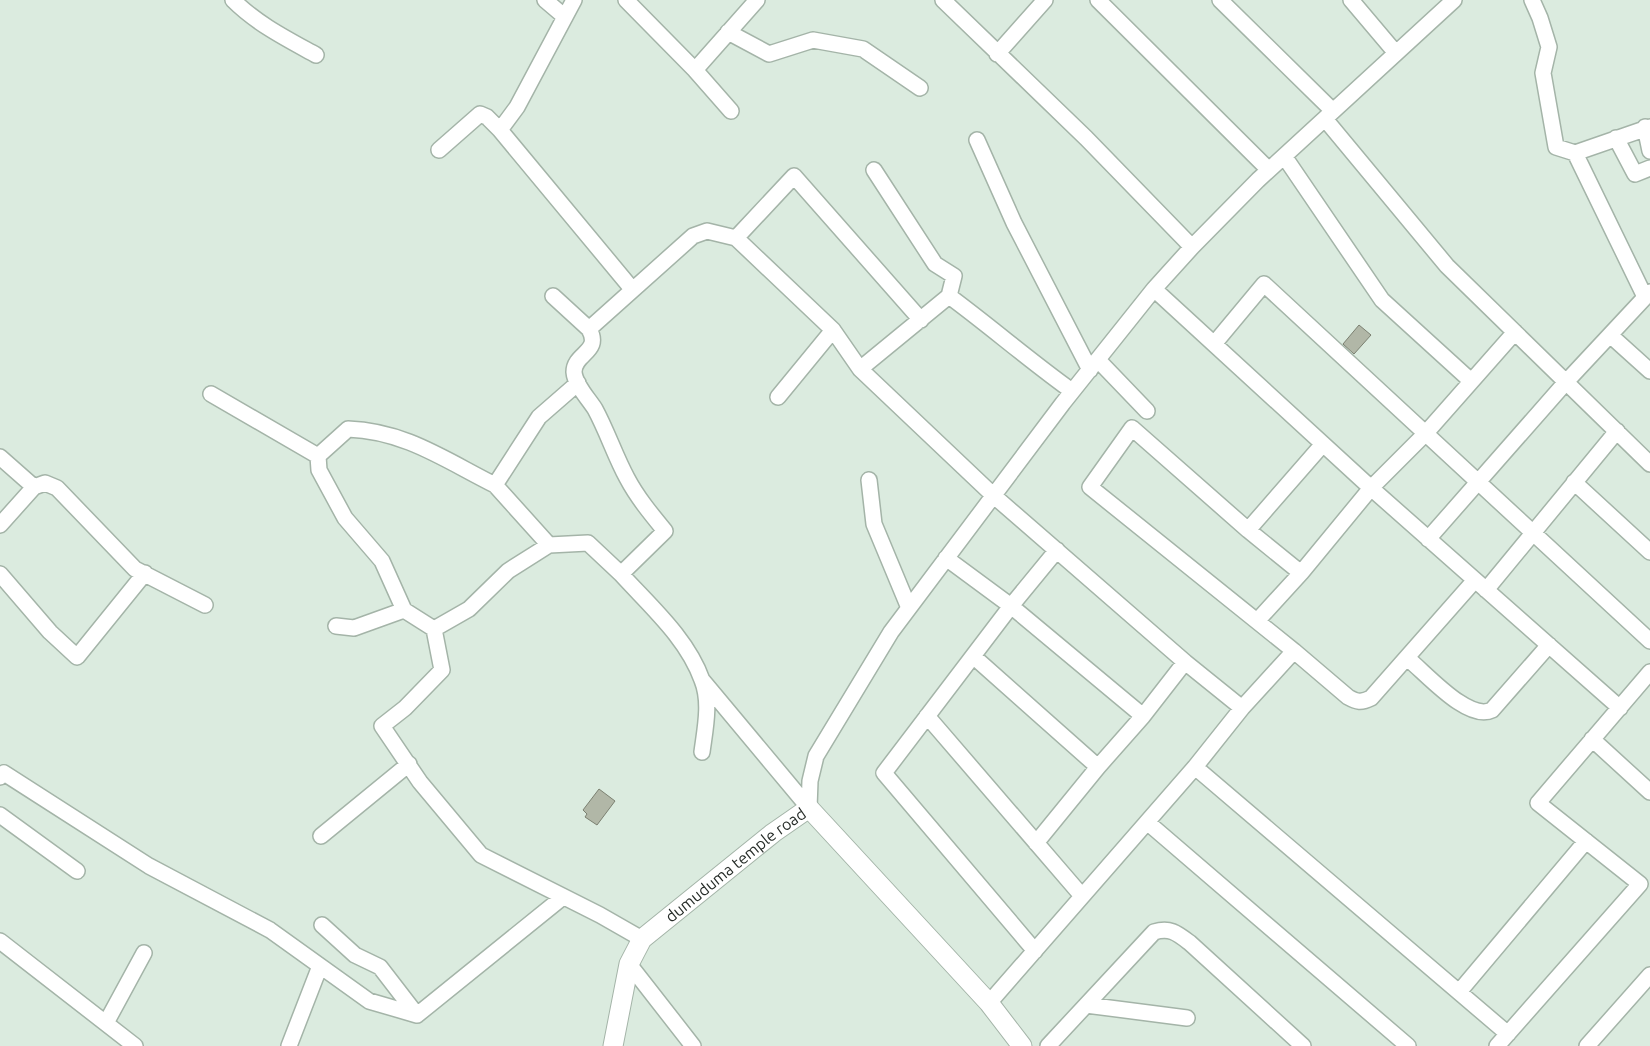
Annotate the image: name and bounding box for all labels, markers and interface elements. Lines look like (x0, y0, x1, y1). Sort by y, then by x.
street label: dumuduma temple road (662, 804, 809, 926)

